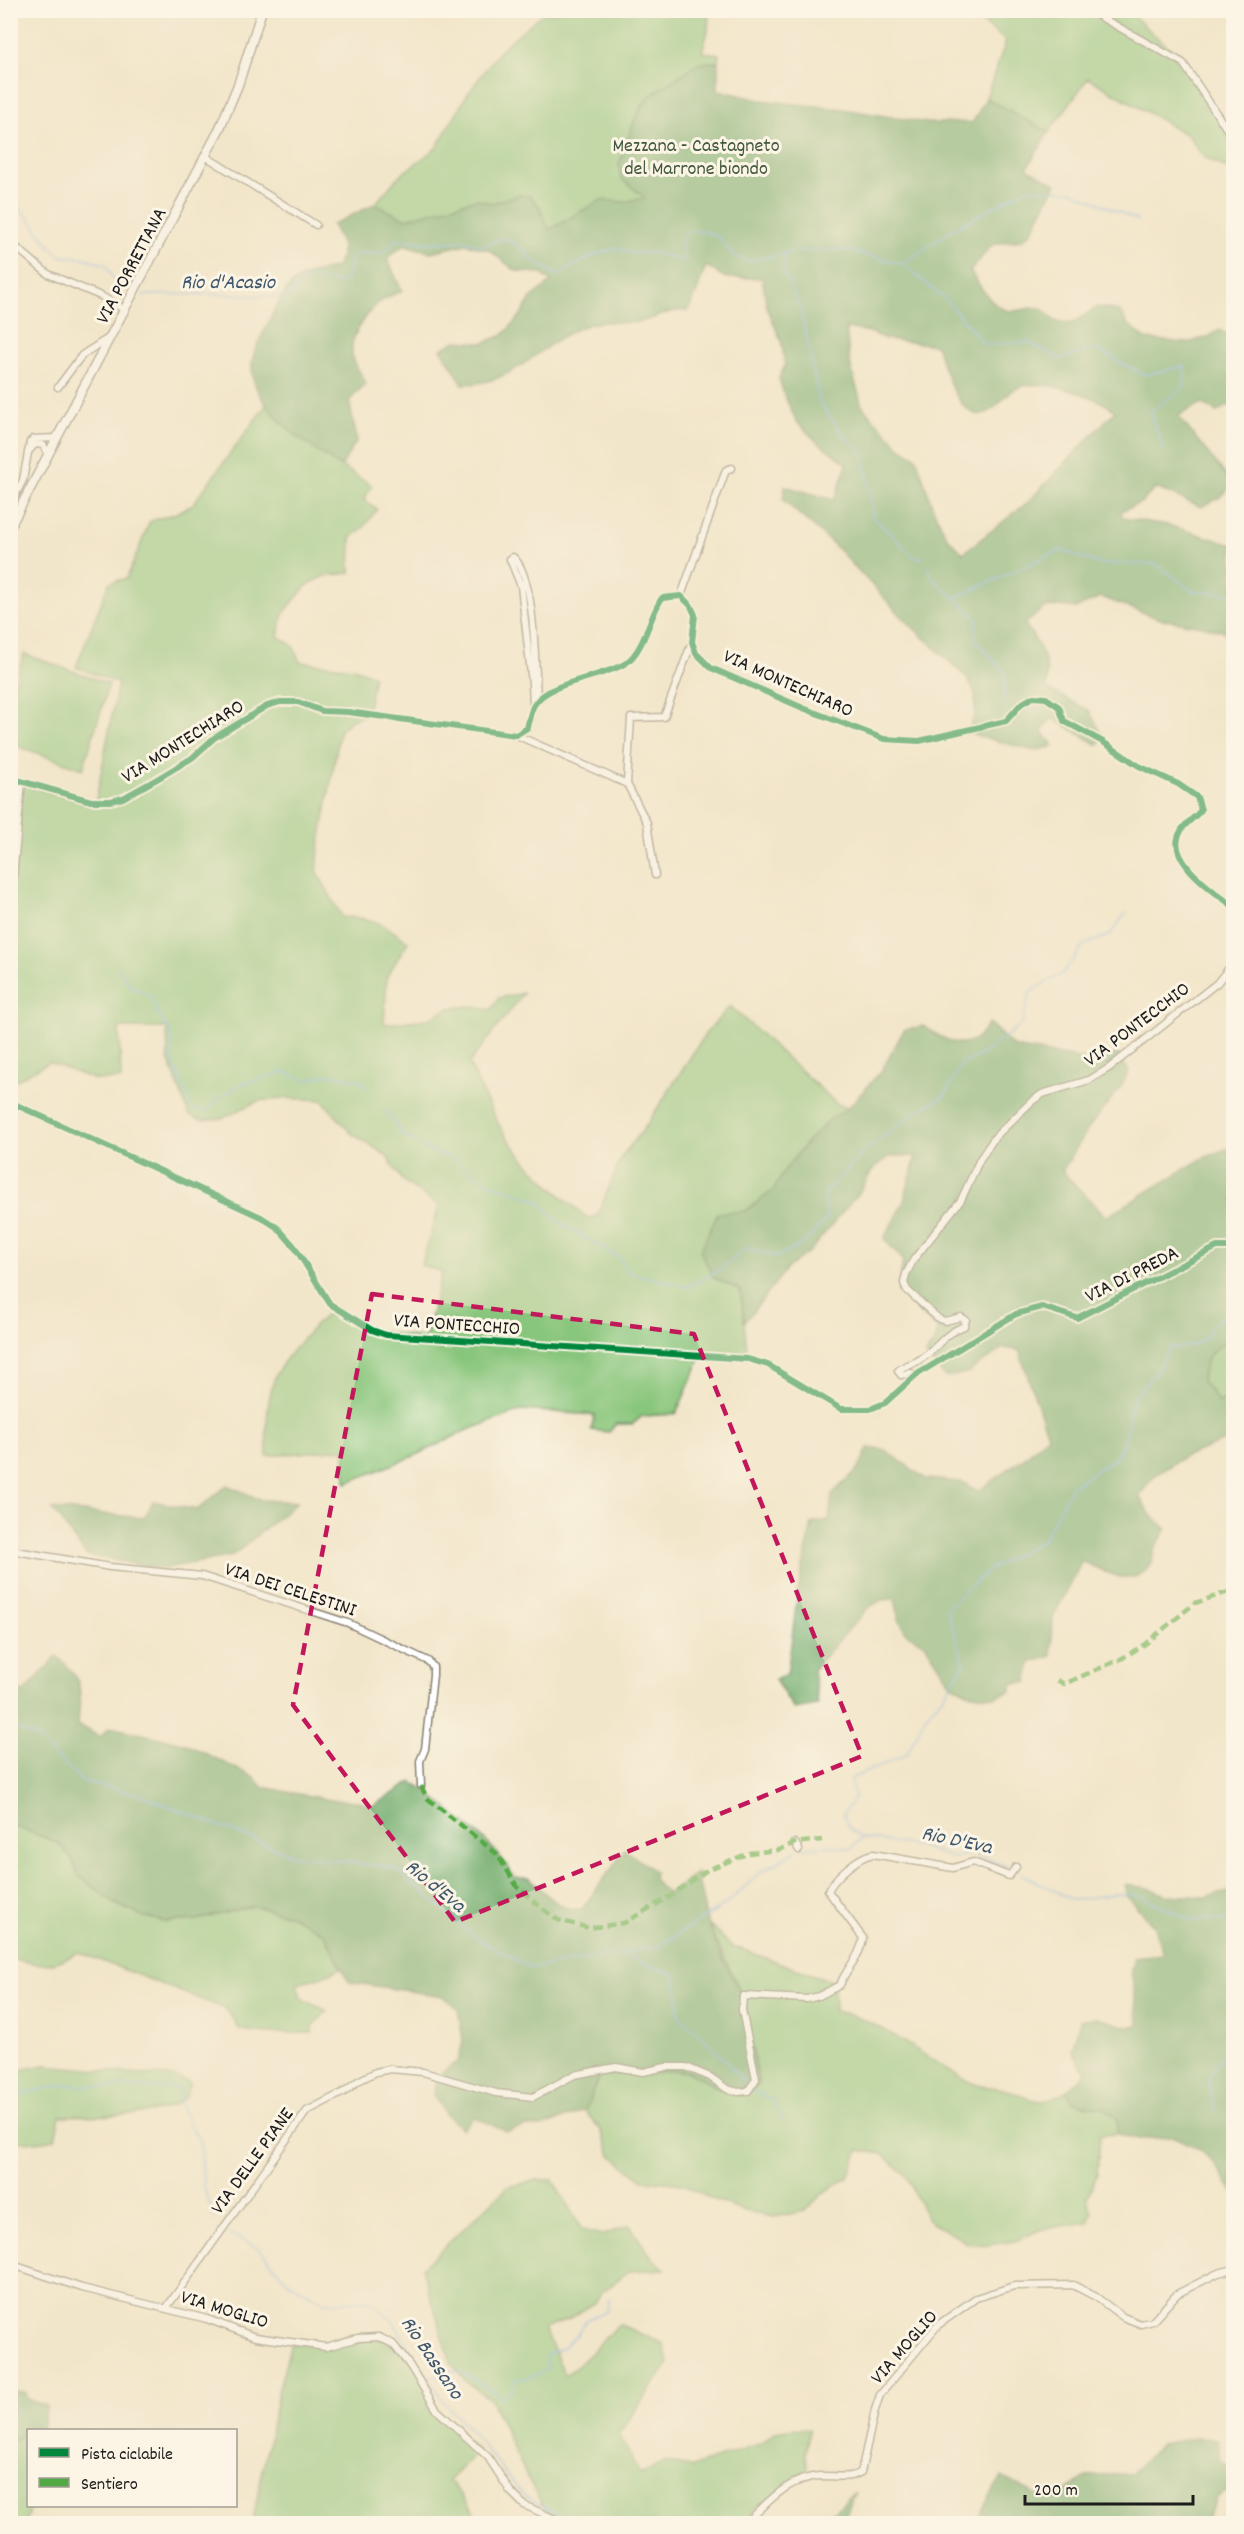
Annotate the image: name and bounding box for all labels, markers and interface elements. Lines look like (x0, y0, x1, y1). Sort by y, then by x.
park label: Mezzana - Castagneto del Marrone biondo (612, 133, 780, 184)
street label: VIA PORRETTANA (90, 203, 175, 330)
water label: Rio d'Acasio (181, 269, 277, 299)
street label: VIA MONTECHIARO (718, 643, 857, 726)
street label: VIA MONTECHIARO (117, 694, 250, 791)
street label: VIA PONTECCHIO (1079, 976, 1197, 1075)
street label: VIA DI PREDA (1081, 1240, 1184, 1311)
street label: VIA PONTECCHIO (393, 1308, 521, 1344)
street label: VIA DEI CELESTINI (221, 1556, 359, 1625)
water label: Rio D'Eva (918, 1820, 996, 1864)
water label: Rio d'Eva (397, 1854, 472, 1922)
street label: VIA DELLE PIANE (205, 2103, 302, 2221)
street label: VIA MOGLIO (177, 2284, 271, 2337)
street label: VIA MOGLIO (865, 2305, 946, 2391)
water label: Rio Bassano (392, 2311, 470, 2408)
legend (27, 2429, 237, 2507)
text: Pista ciclabile (81, 2443, 173, 2468)
scale bar (1025, 2468, 1193, 2506)
text: Sentiero (81, 2473, 138, 2498)
text: 200 m (1034, 2479, 1078, 2504)

